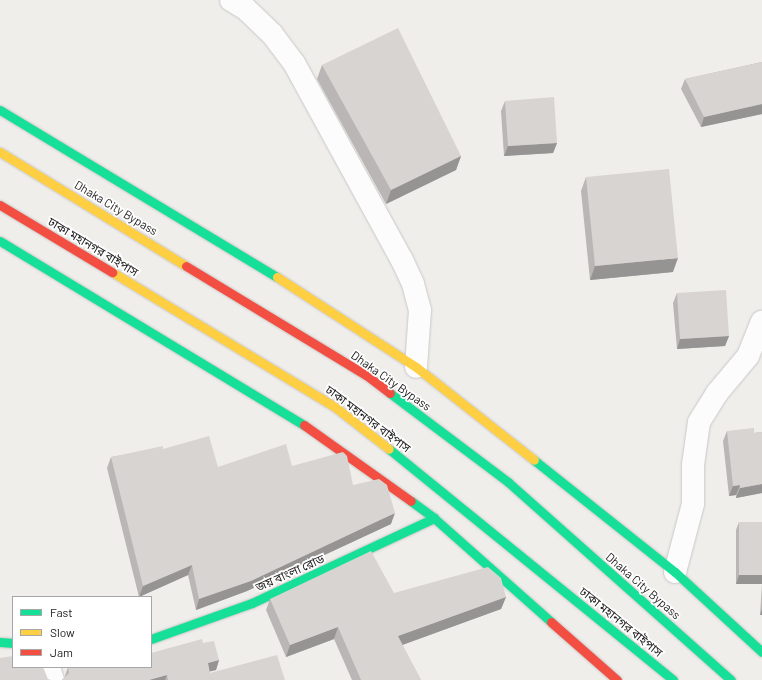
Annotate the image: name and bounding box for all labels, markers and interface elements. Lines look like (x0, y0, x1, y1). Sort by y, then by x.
street label: Dhaka City Bypass (72, 178, 160, 238)
street label: ঢাকা মহানগর বাইপাস (45, 214, 141, 280)
street label: Dhaka City Bypass (348, 348, 434, 414)
street label: ঢাকা মহানগর বাইপাস (323, 382, 413, 456)
street label: Dhaka City Bypass (603, 550, 683, 622)
street label: জয় বাংলা রোড (254, 551, 326, 595)
street label: ঢাকা মহানগর বাইপাস (577, 584, 665, 660)
legend (12, 596, 152, 668)
text: Fast (50, 605, 73, 619)
text: Slow (50, 625, 75, 639)
text: Jam (50, 645, 73, 659)

